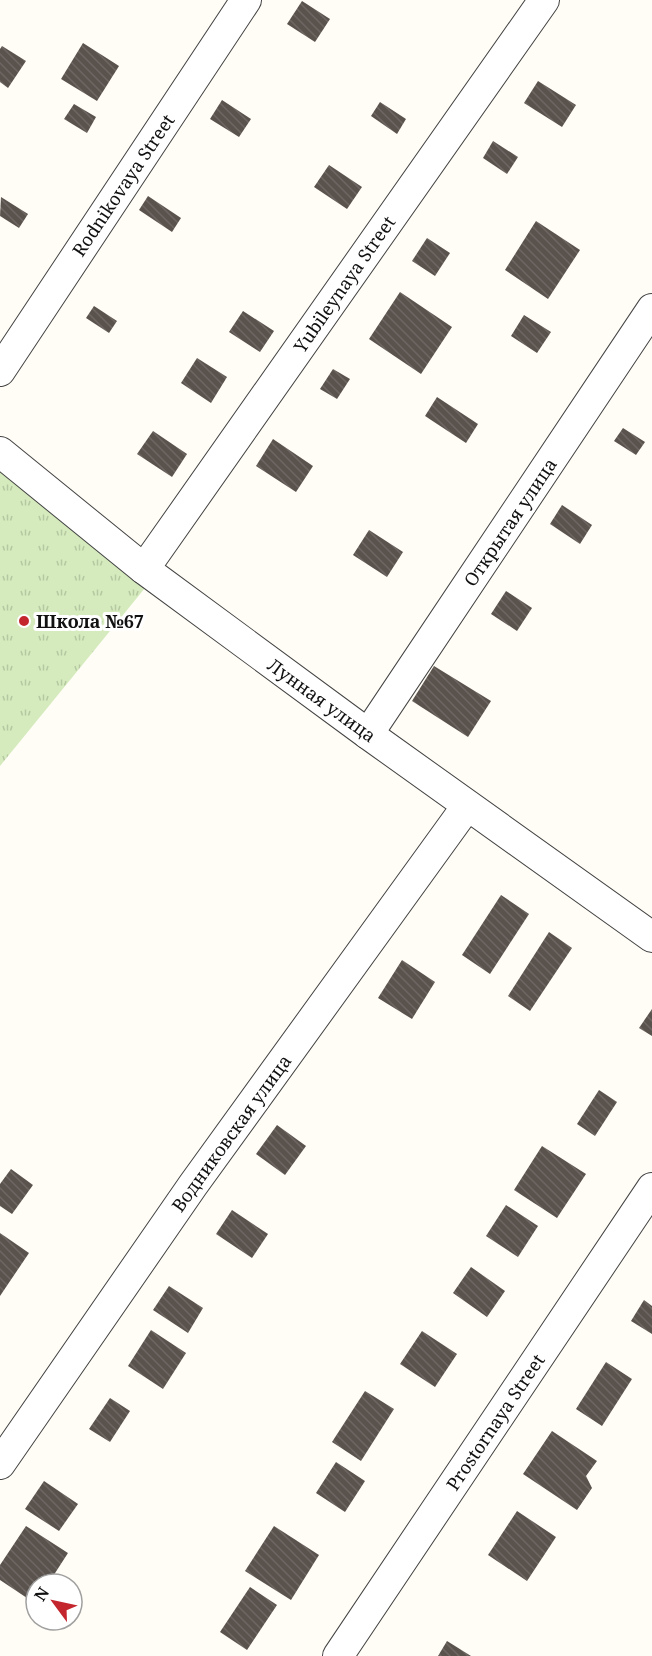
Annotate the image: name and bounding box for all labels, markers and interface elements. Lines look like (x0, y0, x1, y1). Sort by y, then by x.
street label: Rodnikovaya Street (66, 109, 180, 261)
street label: Yubileynaya Street (287, 211, 400, 358)
street label: Открытая улица (458, 453, 562, 591)
place label: Школа №67 (36, 609, 144, 633)
marker: Школа №67 (17, 614, 31, 628)
street label: Лунная улица (263, 653, 381, 747)
street label: Водниковская улица (166, 1050, 296, 1216)
street label: Prostornaya Street (440, 1349, 550, 1495)
north arrow (24, 1572, 84, 1632)
text: N (29, 1582, 54, 1605)

